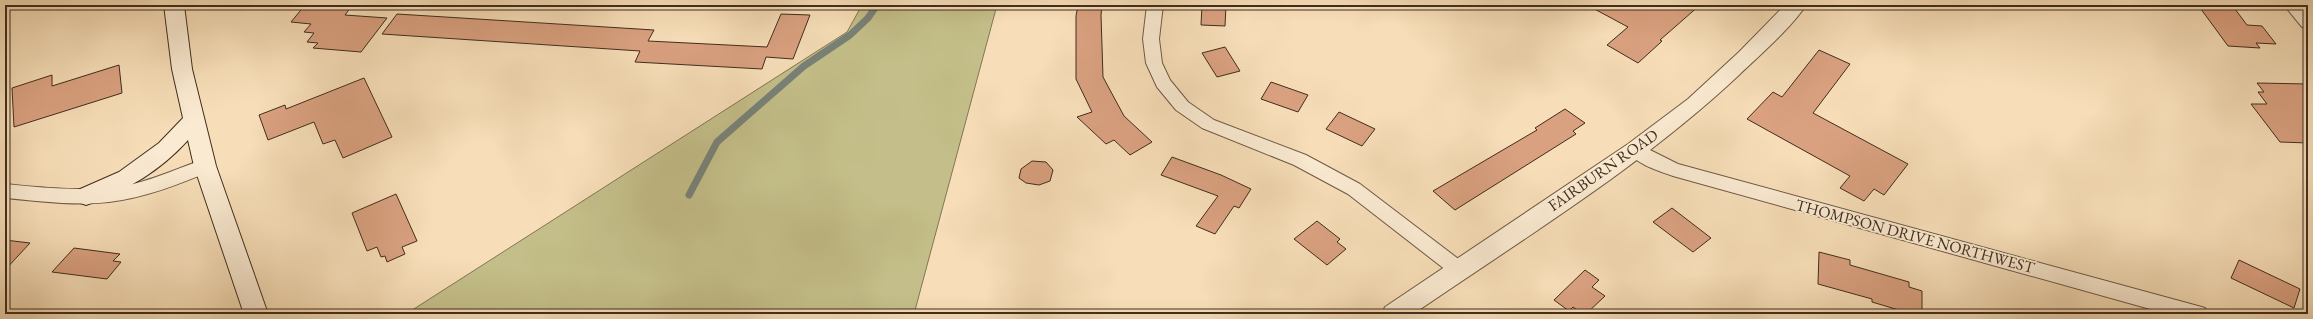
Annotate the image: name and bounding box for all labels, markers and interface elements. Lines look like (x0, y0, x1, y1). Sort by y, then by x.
street label: FAIRBURN ROAD (1544, 124, 1662, 216)
street label: THOMPSON DRIVE NORTHWEST (1793, 194, 2037, 278)

